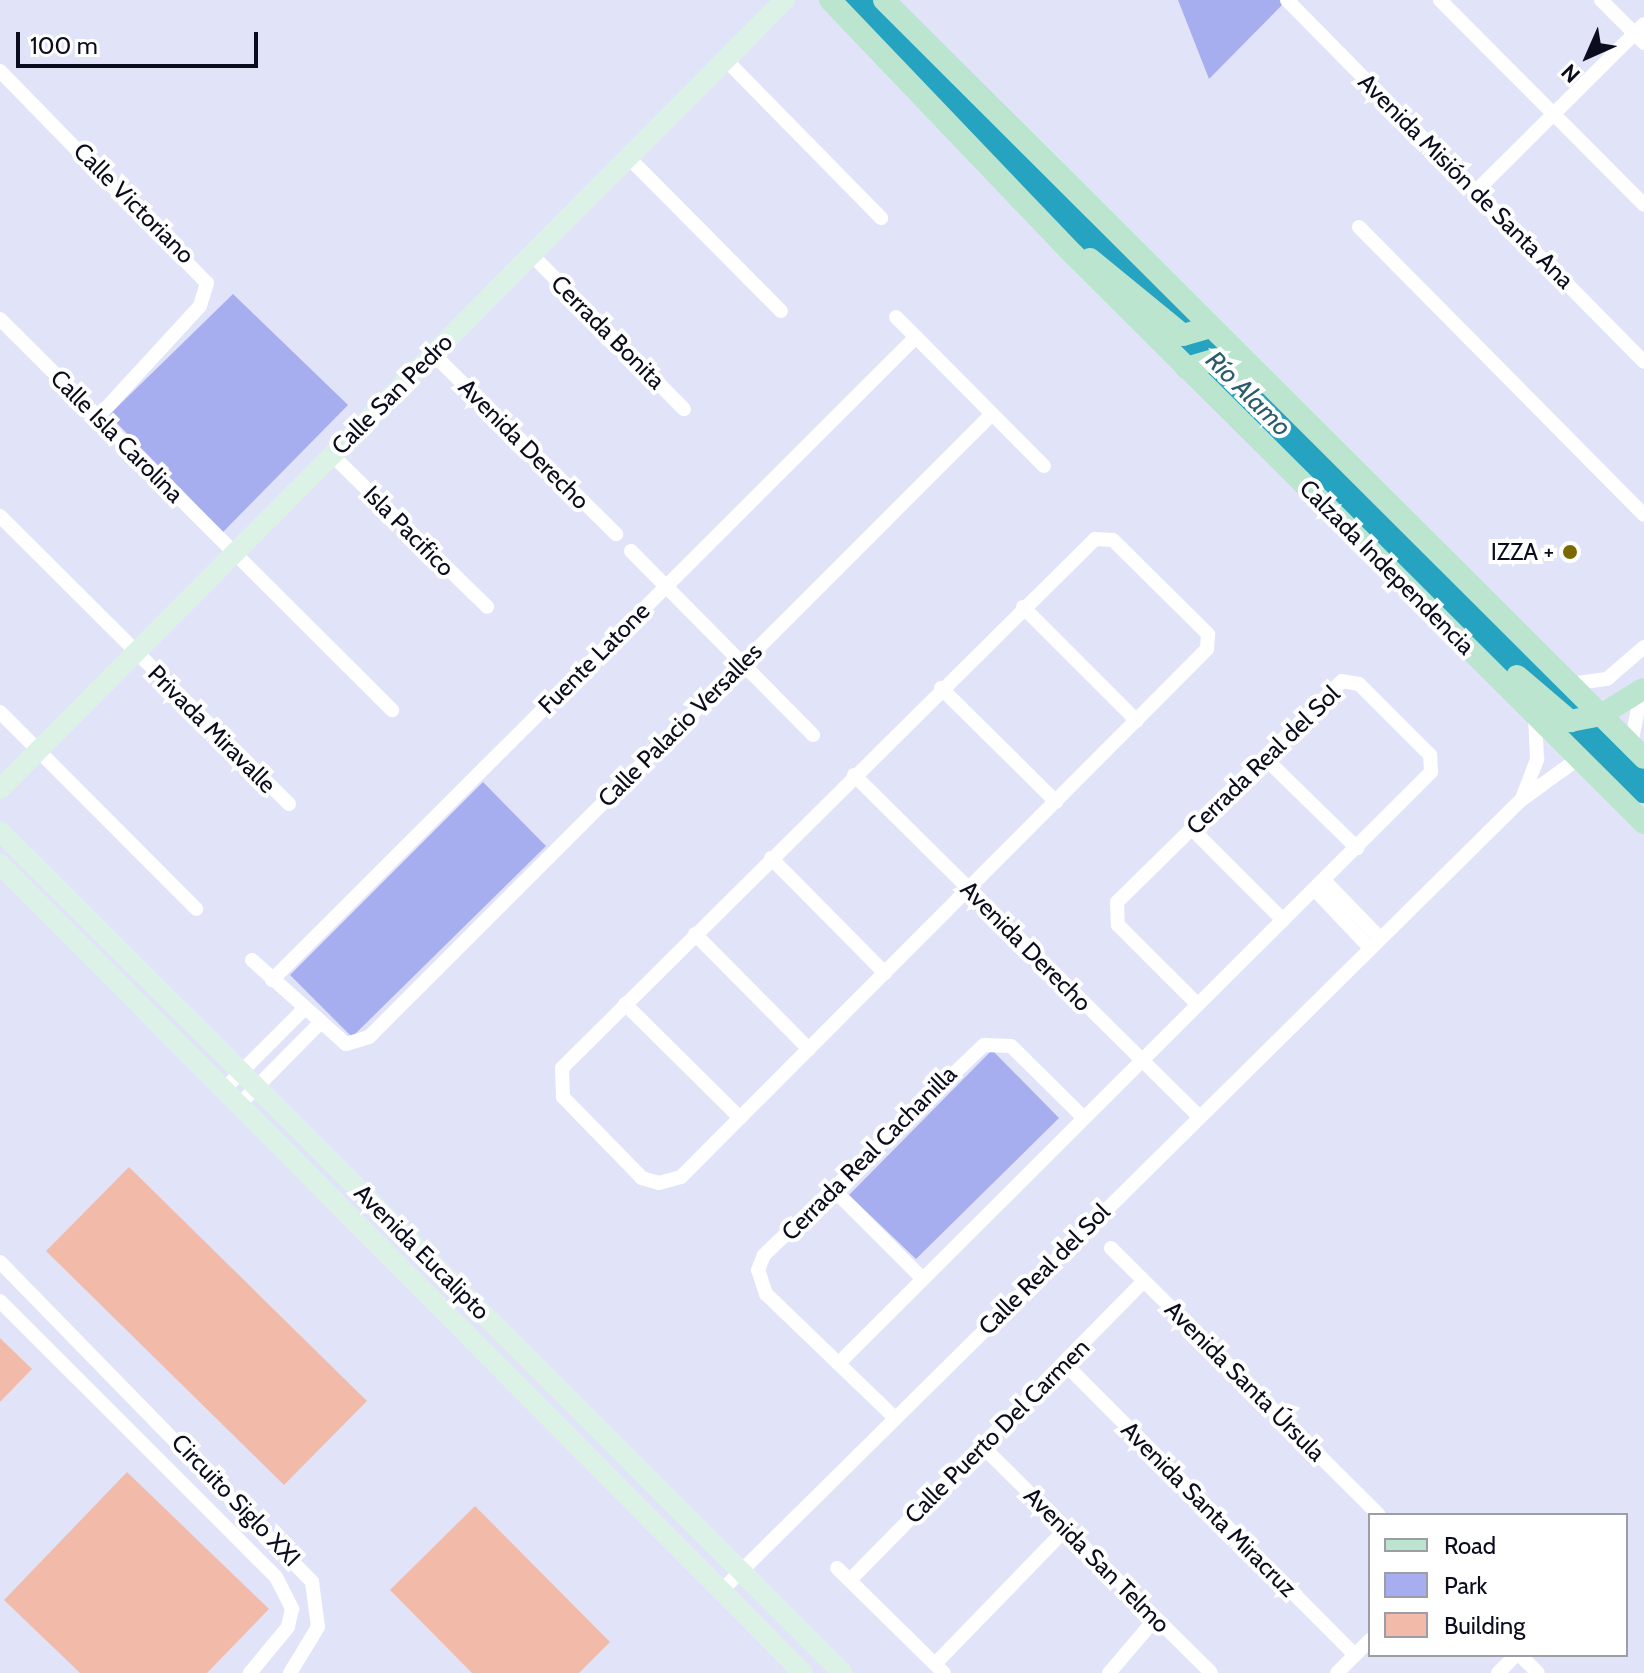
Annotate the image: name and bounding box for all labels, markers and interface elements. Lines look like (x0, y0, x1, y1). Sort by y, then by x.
scale bar (20, 16, 262, 66)
north arrow (1548, 16, 1628, 96)
text: 100 m (30, 31, 98, 60)
text: N (1556, 58, 1586, 88)
street label: Avenida Misión de Santa Ana (1352, 67, 1580, 295)
street label: Calle Victoriano (68, 137, 200, 269)
street label: Cerrada Bonita (545, 269, 671, 395)
street label: Calle San Pedro (326, 328, 458, 460)
water label: Río Alamo (1199, 345, 1297, 443)
street label: Calle Isla Carolina (45, 364, 189, 508)
street label: Avenida Derecho (453, 373, 595, 515)
street label: Calzada Independencia (1294, 474, 1480, 660)
street label: Isla Pacifico (358, 480, 460, 582)
place label: IZZA + (1491, 538, 1554, 566)
marker: IZZA + (1561, 543, 1579, 561)
street label: Fuente Latone (532, 596, 656, 720)
street label: Calle Palacio Versalles (592, 637, 768, 813)
street label: Privada Miravalle (142, 659, 282, 799)
street label: Cerrada Real del Sol (1180, 680, 1346, 840)
street label: Avenida Derecho (955, 875, 1097, 1017)
street label: Cerrada Real Cachanilla (776, 1060, 962, 1246)
street label: Avenida Eucalipto (348, 1178, 496, 1326)
street label: Calle Real del Sol (972, 1197, 1116, 1341)
street label: Avenida Santa Úrsula (1159, 1295, 1331, 1467)
street label: Calle Puerto Del Carmen (899, 1333, 1095, 1529)
street label: Avenida Santa Miracruz (1115, 1415, 1303, 1603)
street label: Circuito Siglo XXI (166, 1428, 306, 1572)
street label: Avenida San Telmo (1018, 1481, 1176, 1639)
legend (1368, 1513, 1628, 1657)
text: Road (1444, 1531, 1496, 1560)
text: Park (1444, 1571, 1487, 1600)
text: Building (1444, 1611, 1525, 1640)

